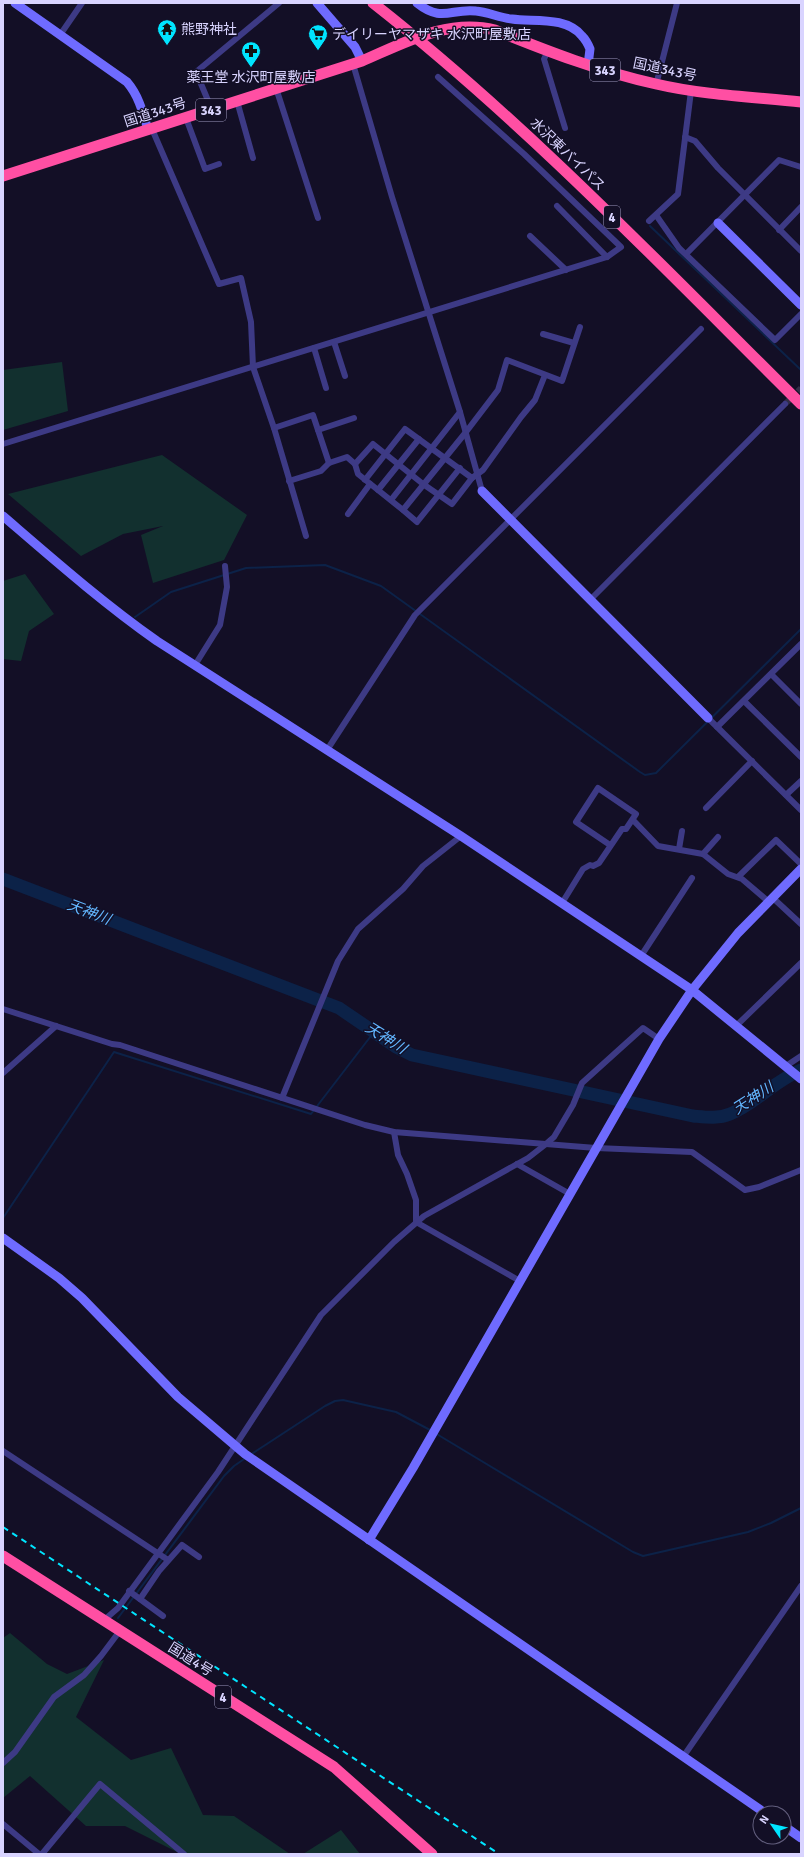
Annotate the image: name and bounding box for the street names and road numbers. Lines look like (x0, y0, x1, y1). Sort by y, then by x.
street label: 国道343号 (631, 54, 698, 85)
road number: 343 (590, 59, 620, 81)
street label: 国道343号 (122, 94, 189, 131)
road number: 343 (196, 99, 226, 121)
street label: 水沢東バイパス (527, 114, 609, 194)
road number: 4 (604, 206, 620, 228)
street label: 国道4号 (165, 1639, 216, 1680)
road number: 4 (215, 1686, 231, 1708)

